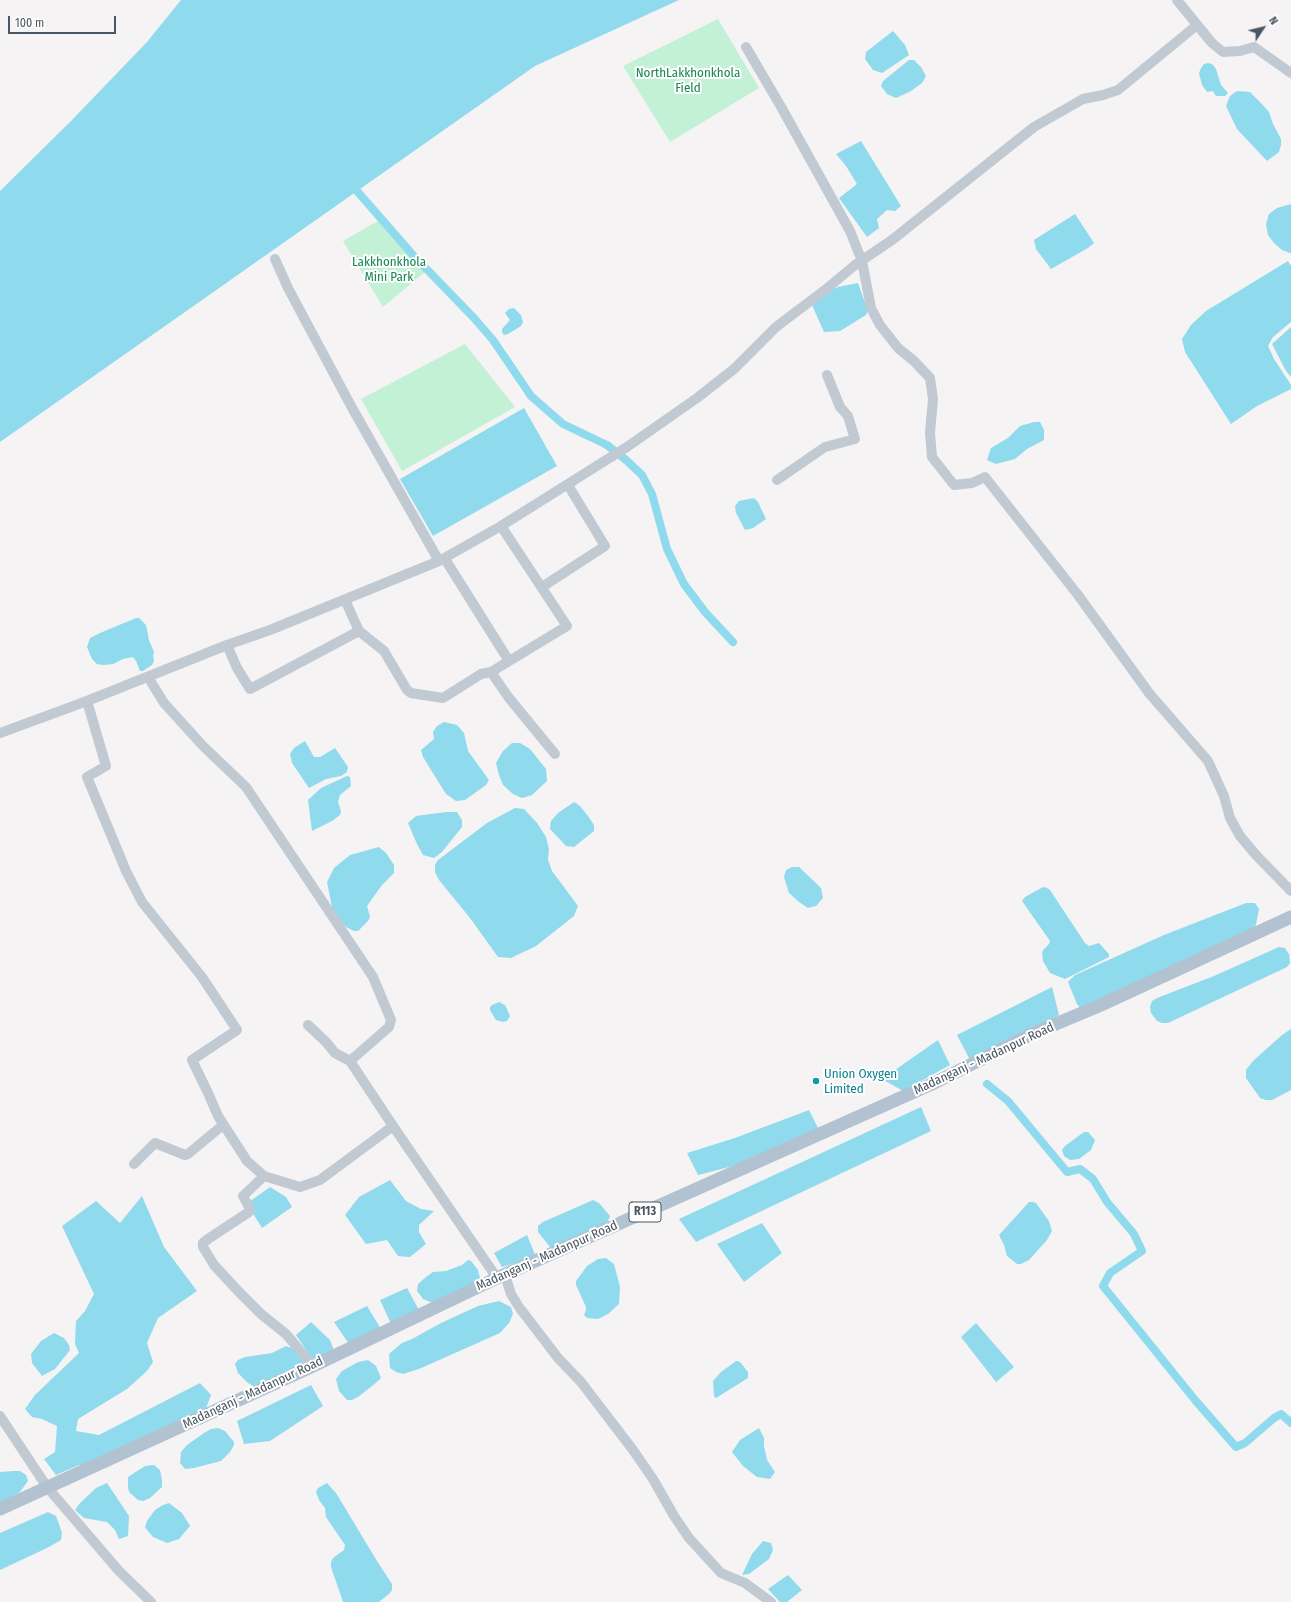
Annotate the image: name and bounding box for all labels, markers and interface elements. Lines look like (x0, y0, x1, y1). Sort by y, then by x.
scale bar (10, 8, 118, 34)
north arrow (1243, 8, 1283, 48)
text: N (1266, 14, 1280, 27)
text: 100 m (15, 16, 44, 30)
park label: NorthLakkhonkhola Field (636, 65, 740, 96)
park label: Lakkhonkhola Mini Park (352, 254, 426, 285)
street label: Madanganj - Madanpur Road (911, 1020, 1057, 1098)
place label: Union Oxygen Limited (824, 1066, 897, 1097)
marker: Union Oxygen Limited (811, 1076, 821, 1086)
road number: R113 (629, 1202, 661, 1222)
street label: Madanganj - Madanpur Road (474, 1218, 620, 1294)
street label: Madanganj - Madanpur Road (180, 1354, 326, 1432)

